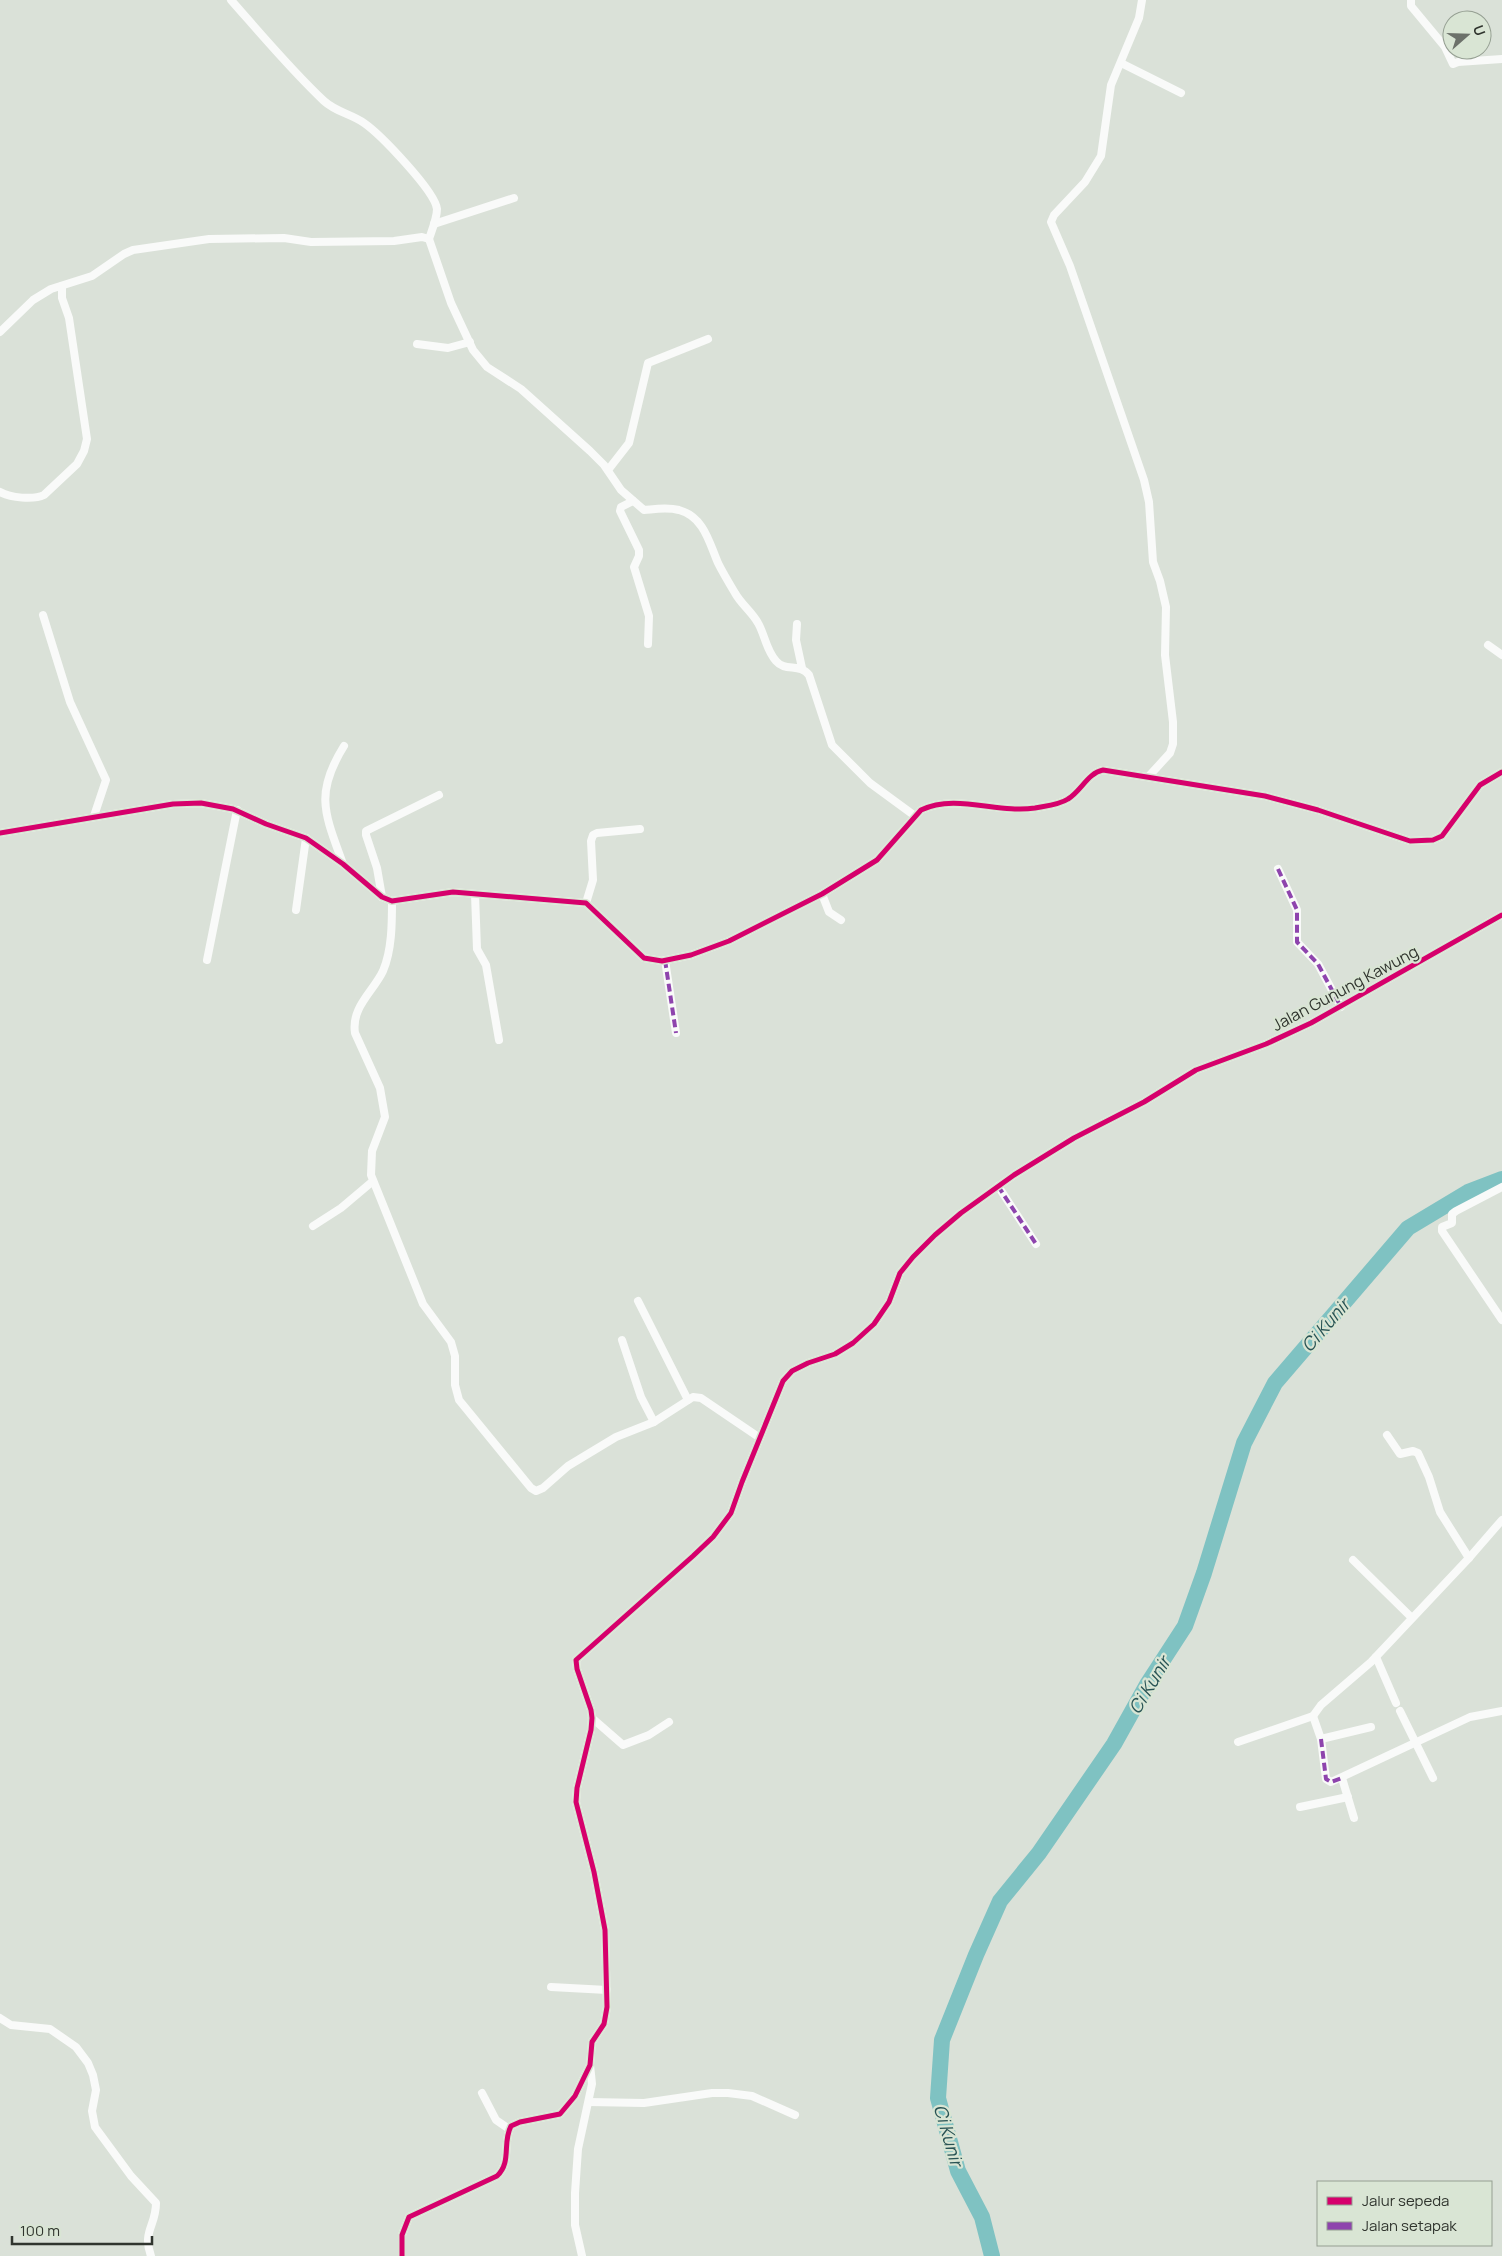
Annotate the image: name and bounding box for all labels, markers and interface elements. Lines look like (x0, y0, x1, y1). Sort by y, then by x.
north arrow (1442, 10, 1492, 60)
text: U (1469, 22, 1490, 38)
street label: Jalan Gunung Kawung (1268, 940, 1422, 1036)
water label: Ci Kunir (1295, 1292, 1356, 1357)
water label: Ci Kunir (1123, 1650, 1177, 1718)
water label: Ci Kunir (929, 2102, 970, 2171)
legend (1317, 2181, 1492, 2246)
text: Jalur sepeda (1362, 2190, 1449, 2211)
scale bar (12, 2214, 152, 2246)
text: Jalan setapak (1362, 2215, 1457, 2236)
text: 100 m (20, 2220, 60, 2241)

